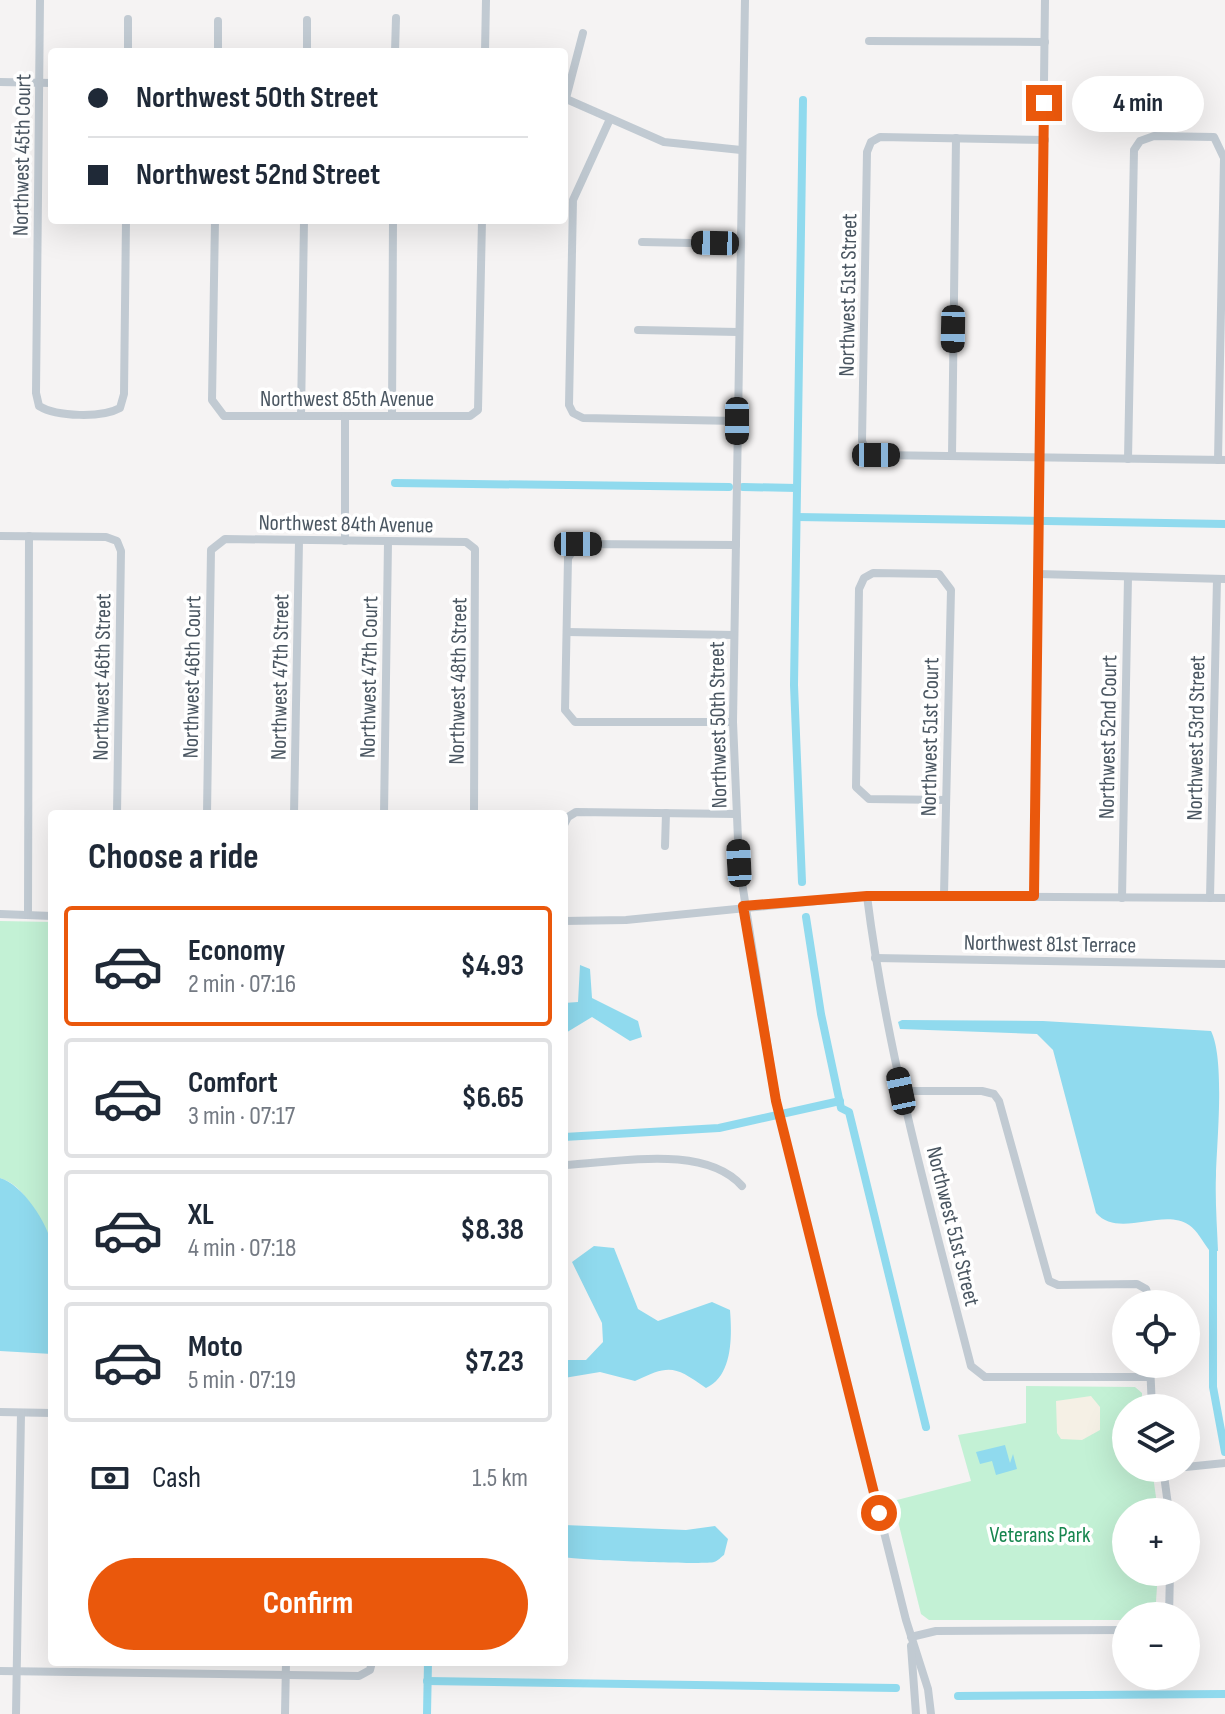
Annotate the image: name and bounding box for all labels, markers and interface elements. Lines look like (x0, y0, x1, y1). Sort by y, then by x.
street label: Northwest 45th Court (8, 73, 37, 236)
callout: 4 min (1072, 75, 1204, 131)
text: Northwest 50th Street (136, 80, 378, 116)
route end (1026, 85, 1062, 121)
text: 4 min (1113, 88, 1163, 119)
text: Northwest 52nd Street (136, 157, 380, 193)
street label: Northwest 51st Street (834, 213, 863, 377)
car (691, 231, 739, 255)
car (941, 305, 965, 353)
street label: Northwest 85th Avenue (260, 386, 434, 413)
car (725, 397, 749, 445)
car (852, 443, 900, 467)
street label: Northwest 84th Avenue (258, 509, 434, 540)
car (554, 532, 602, 556)
street label: Northwest 46th Street (88, 593, 117, 761)
street label: Northwest 47th Street (266, 593, 295, 760)
street label: Northwest 46th Court (178, 595, 207, 759)
street label: Northwest 47th Court (355, 596, 384, 758)
street label: Northwest 48th Street (444, 597, 473, 765)
street label: Northwest 50th Street (704, 641, 733, 809)
street label: Northwest 52nd Court (1094, 654, 1123, 819)
street label: Northwest 53rd Street (1182, 655, 1211, 821)
street label: Northwest 51st Court (916, 657, 945, 817)
text: Choose a ride (88, 836, 259, 879)
car (726, 838, 752, 888)
street label: Northwest 81st Terrace (964, 929, 1136, 960)
icon: car (92, 930, 164, 1002)
text: Economy (188, 933, 285, 969)
text: $4.93 (461, 948, 524, 984)
text: 2 min · 07:16 (188, 969, 296, 1000)
icon: car (92, 1062, 164, 1134)
text: Comfort (188, 1065, 278, 1101)
car (884, 1065, 918, 1117)
text: $6.65 (461, 1080, 524, 1116)
text: 3 min · 07:17 (188, 1101, 295, 1132)
street label: Northwest 51st Street (920, 1144, 985, 1309)
icon: car (92, 1194, 164, 1266)
text: XL (188, 1197, 214, 1233)
text: $8.38 (460, 1212, 524, 1248)
text: 4 min · 07:18 (188, 1233, 296, 1264)
map controls (1112, 1290, 1200, 1690)
button: locate (1112, 1290, 1200, 1378)
icon: car (92, 1326, 164, 1398)
text: Moto (188, 1329, 243, 1365)
text: $7.23 (464, 1344, 524, 1380)
text: 5 min · 07:19 (188, 1365, 296, 1396)
button: layers (1112, 1394, 1200, 1482)
icon: cash (88, 1456, 132, 1500)
text: Cash (152, 1460, 201, 1496)
text: 1.5 km (472, 1463, 528, 1494)
route start (861, 1495, 897, 1531)
button: + (1112, 1498, 1200, 1586)
park label: Veterans Park (990, 1522, 1091, 1549)
button: Confirm (88, 1558, 528, 1650)
button: − (1112, 1602, 1200, 1690)

